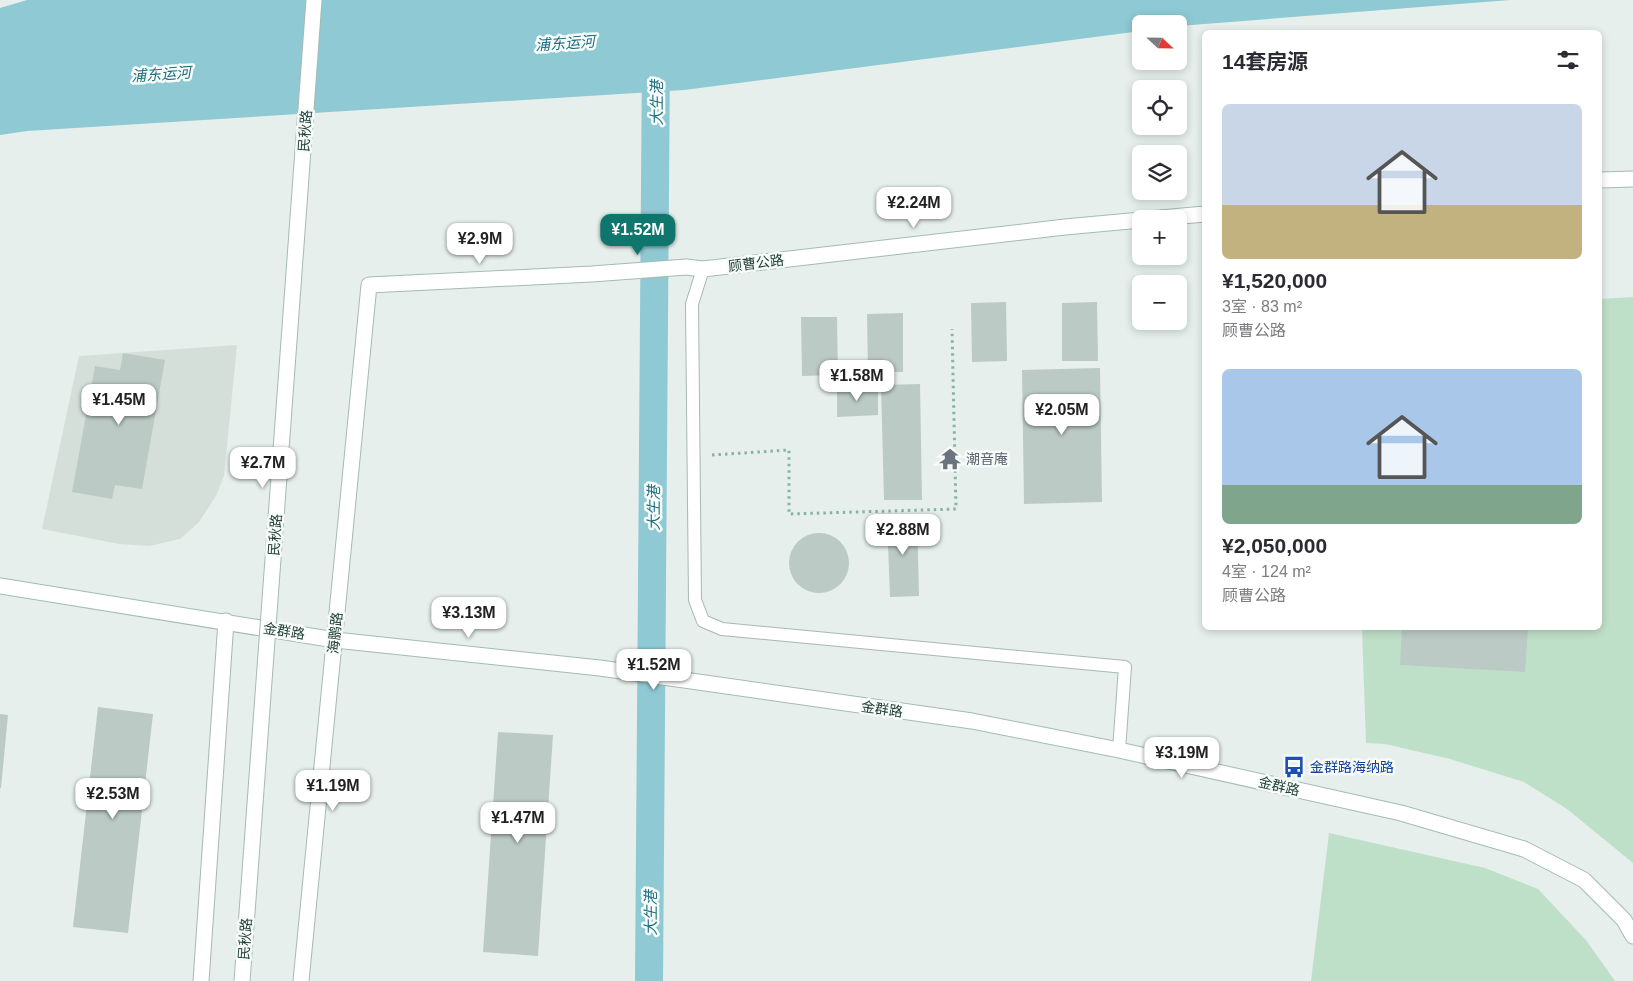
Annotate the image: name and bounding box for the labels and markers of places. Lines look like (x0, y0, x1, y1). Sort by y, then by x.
pin: ¥2.24M (873, 186, 955, 229)
pin: ¥1.52M (597, 214, 679, 256)
pin: ¥2.9M (445, 222, 515, 265)
pin: ¥1.58M (816, 360, 898, 402)
pin: ¥1.45M (78, 384, 160, 426)
pin: ¥2.05M (1021, 394, 1103, 436)
pin: ¥2.7M (228, 446, 298, 489)
temple icon: 潮音庵 (937, 446, 963, 472)
place label: 潮音庵 (966, 451, 1008, 467)
pin: ¥2.88M (862, 514, 944, 556)
pin: ¥3.13M (428, 596, 510, 639)
pin: ¥1.52M (613, 648, 695, 691)
pin: ¥3.19M (1141, 736, 1223, 779)
bus stop icon: 金群路海纳路 (1281, 754, 1307, 780)
place label: 金群路海纳路 (1310, 759, 1394, 775)
pin: ¥1.19M (292, 770, 374, 812)
pin: ¥2.53M (72, 778, 154, 820)
pin: ¥1.47M (477, 802, 559, 844)

